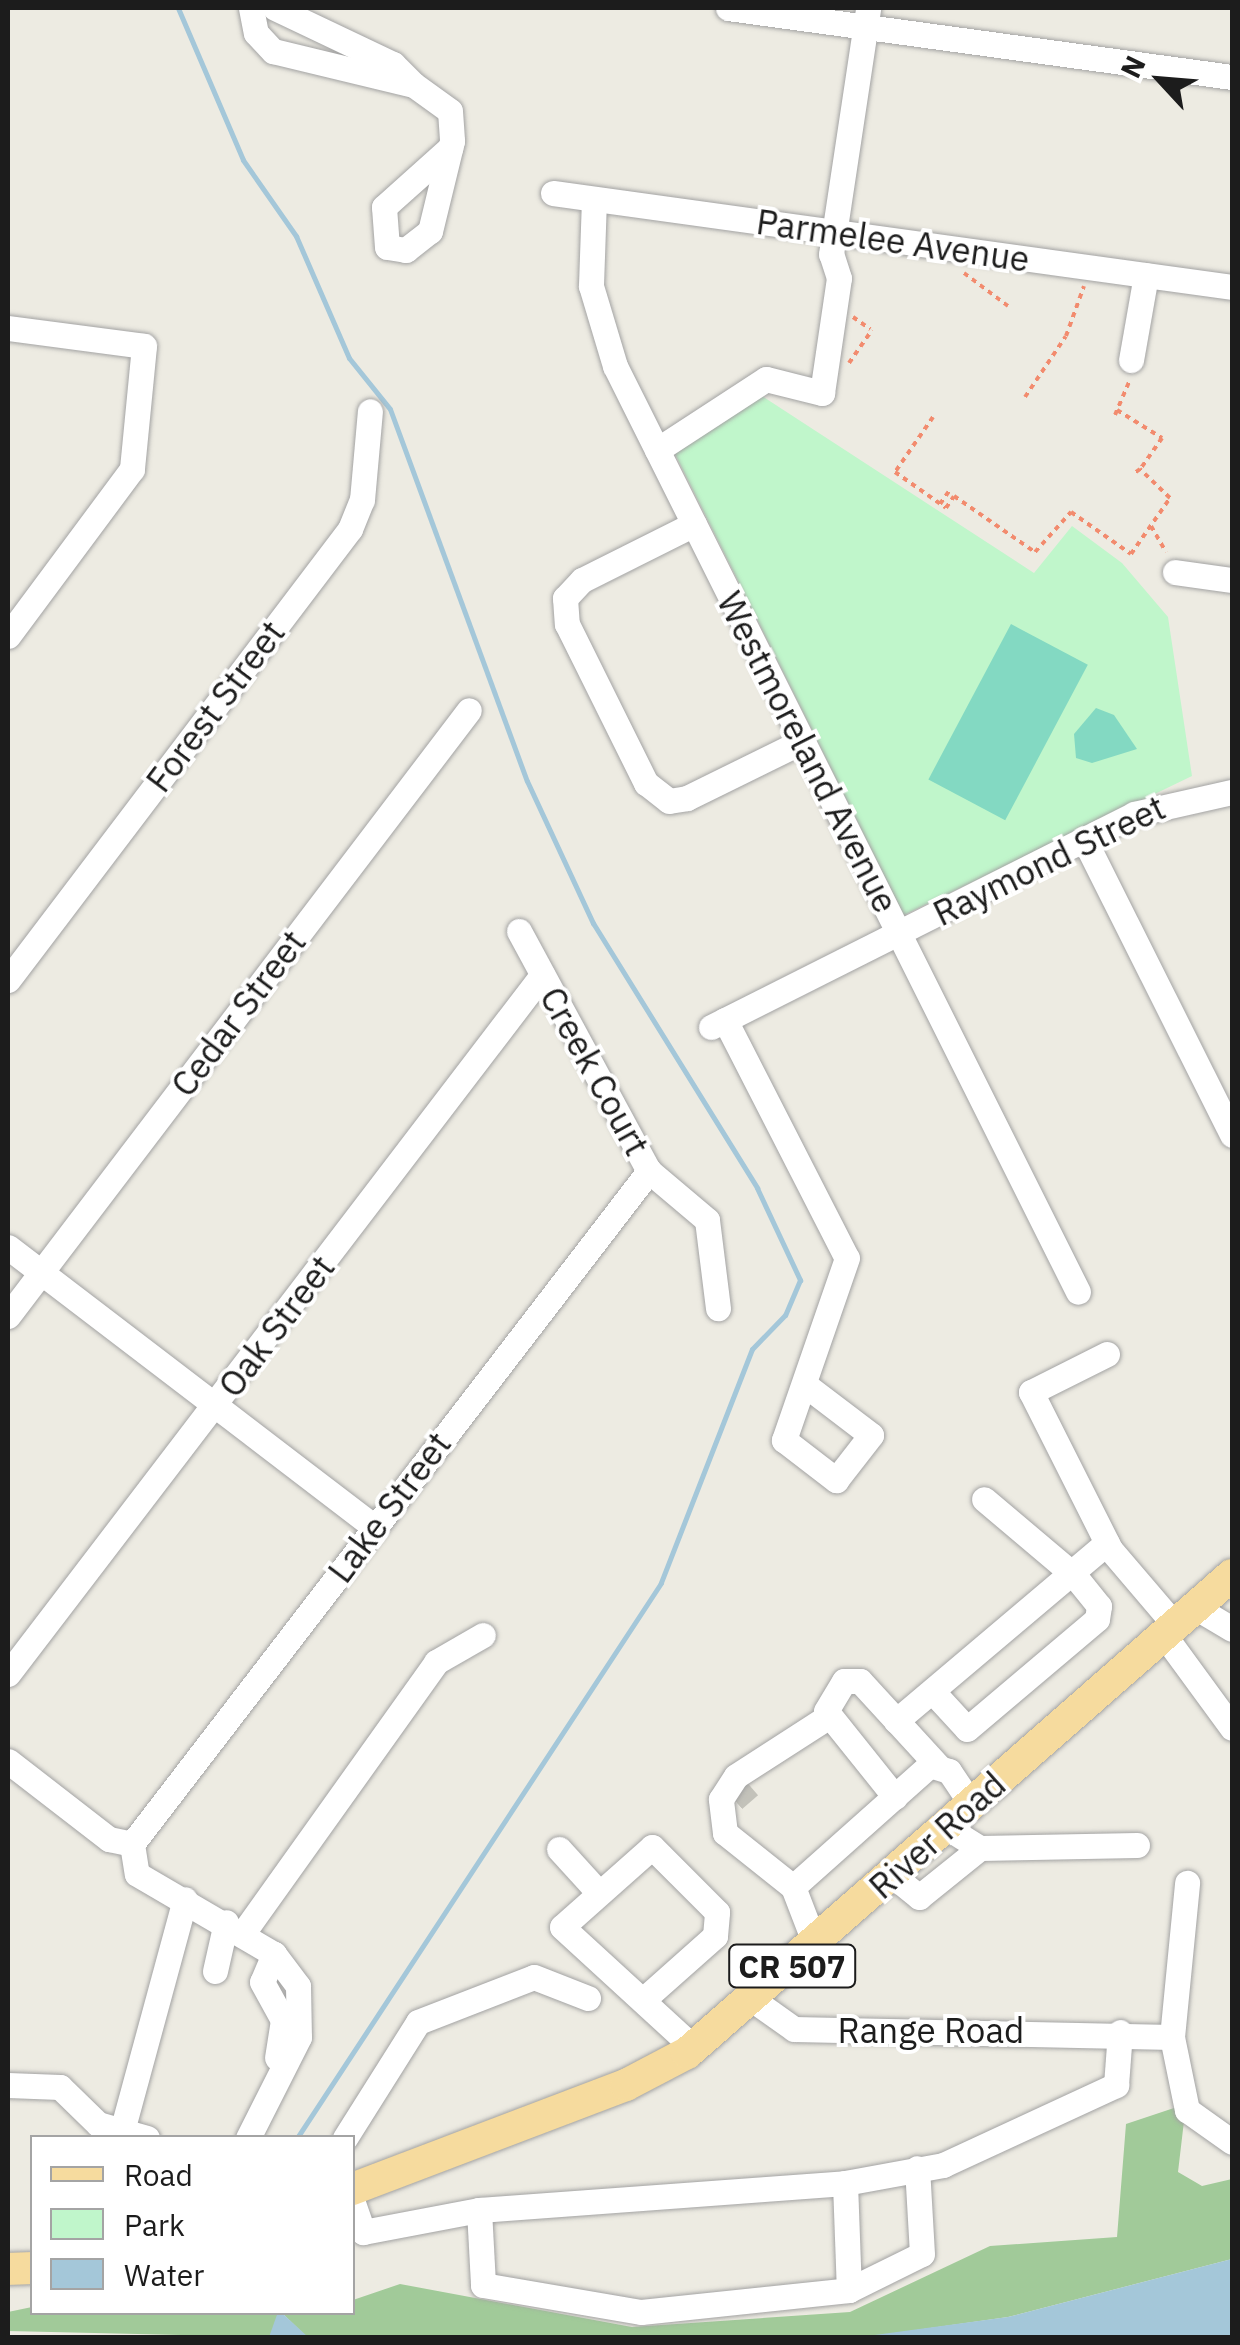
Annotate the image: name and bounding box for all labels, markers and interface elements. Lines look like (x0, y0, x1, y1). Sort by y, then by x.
north arrow (1110, 30, 1210, 130)
text: N (1112, 49, 1154, 84)
street label: Parmelee Avenue (754, 200, 1032, 280)
street label: Westmoreland Avenue (709, 585, 907, 919)
street label: Forest Street (137, 612, 293, 800)
street label: Raymond Street (926, 786, 1172, 934)
street label: Cedar Street (162, 922, 314, 1104)
street label: Creek Court (532, 979, 658, 1163)
street label: Oak Street (209, 1247, 343, 1405)
street label: Lake Street (319, 1423, 459, 1591)
street label: River Road (860, 1763, 1014, 1907)
road number: CR 507 (727, 1939, 857, 1993)
street label: Range Road (838, 2009, 1024, 2051)
legend (30, 2135, 355, 2315)
text: Road (124, 2155, 193, 2194)
text: Park (124, 2205, 185, 2244)
text: Water (124, 2255, 204, 2294)

